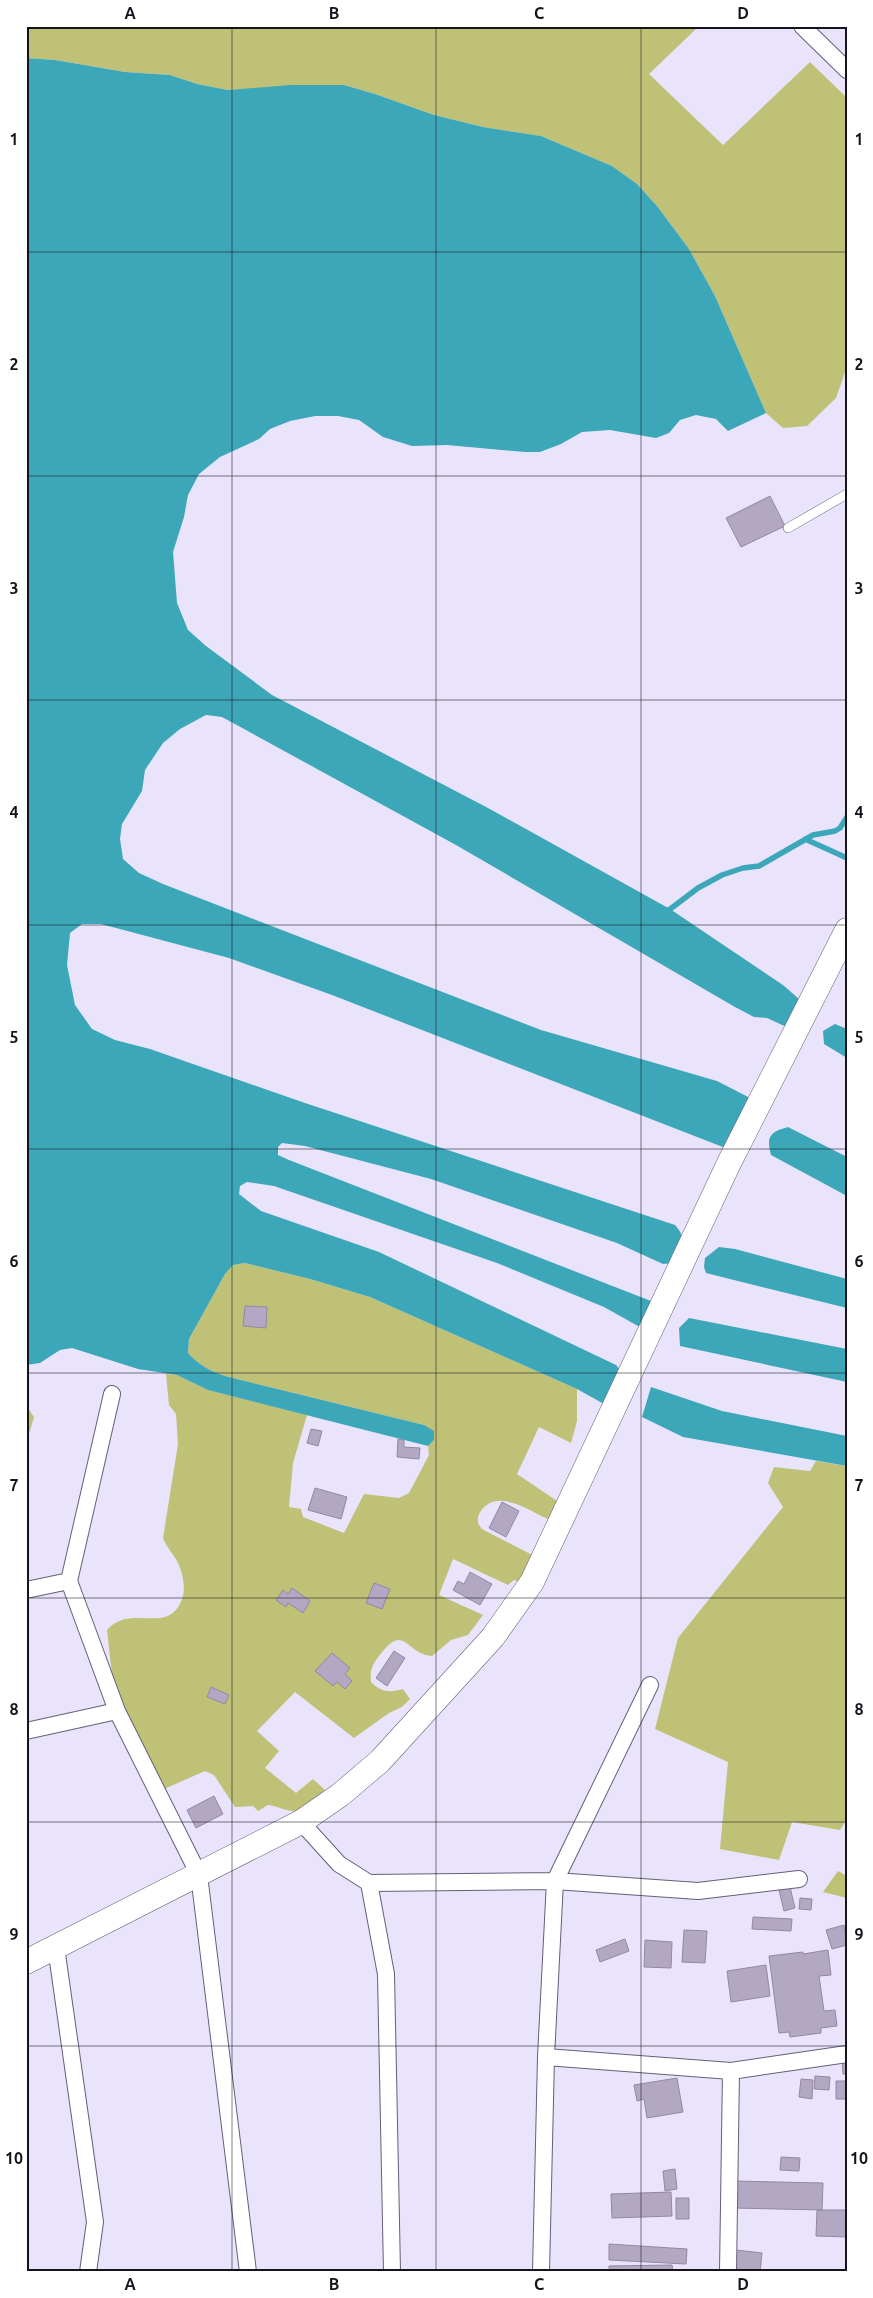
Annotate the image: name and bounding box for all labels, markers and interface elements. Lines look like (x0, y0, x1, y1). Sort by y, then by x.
text: A (124, 4, 136, 22)
text: B (329, 4, 339, 22)
text: C (534, 4, 544, 22)
text: D (737, 4, 749, 22)
text: 1 (9, 130, 19, 148)
text: 1 (854, 130, 864, 148)
text: 2 (9, 355, 19, 373)
text: 2 (854, 355, 864, 373)
text: 3 (9, 579, 19, 597)
text: 3 (854, 579, 864, 597)
text: 4 (9, 803, 19, 821)
text: 4 (854, 803, 864, 821)
text: 5 (9, 1028, 19, 1046)
text: 5 (854, 1028, 864, 1046)
text: 6 (9, 1252, 19, 1270)
text: 6 (854, 1252, 864, 1270)
text: 7 (9, 1476, 19, 1494)
text: 7 (854, 1476, 864, 1494)
text: 8 (9, 1700, 19, 1718)
text: 8 (854, 1700, 864, 1718)
text: 9 (9, 1925, 19, 1943)
text: 9 (854, 1925, 864, 1943)
text: 10 (5, 2149, 23, 2167)
text: 10 (850, 2149, 868, 2167)
text: A (124, 2275, 136, 2293)
text: B (329, 2275, 339, 2293)
text: C (534, 2275, 544, 2293)
text: D (737, 2275, 749, 2293)

